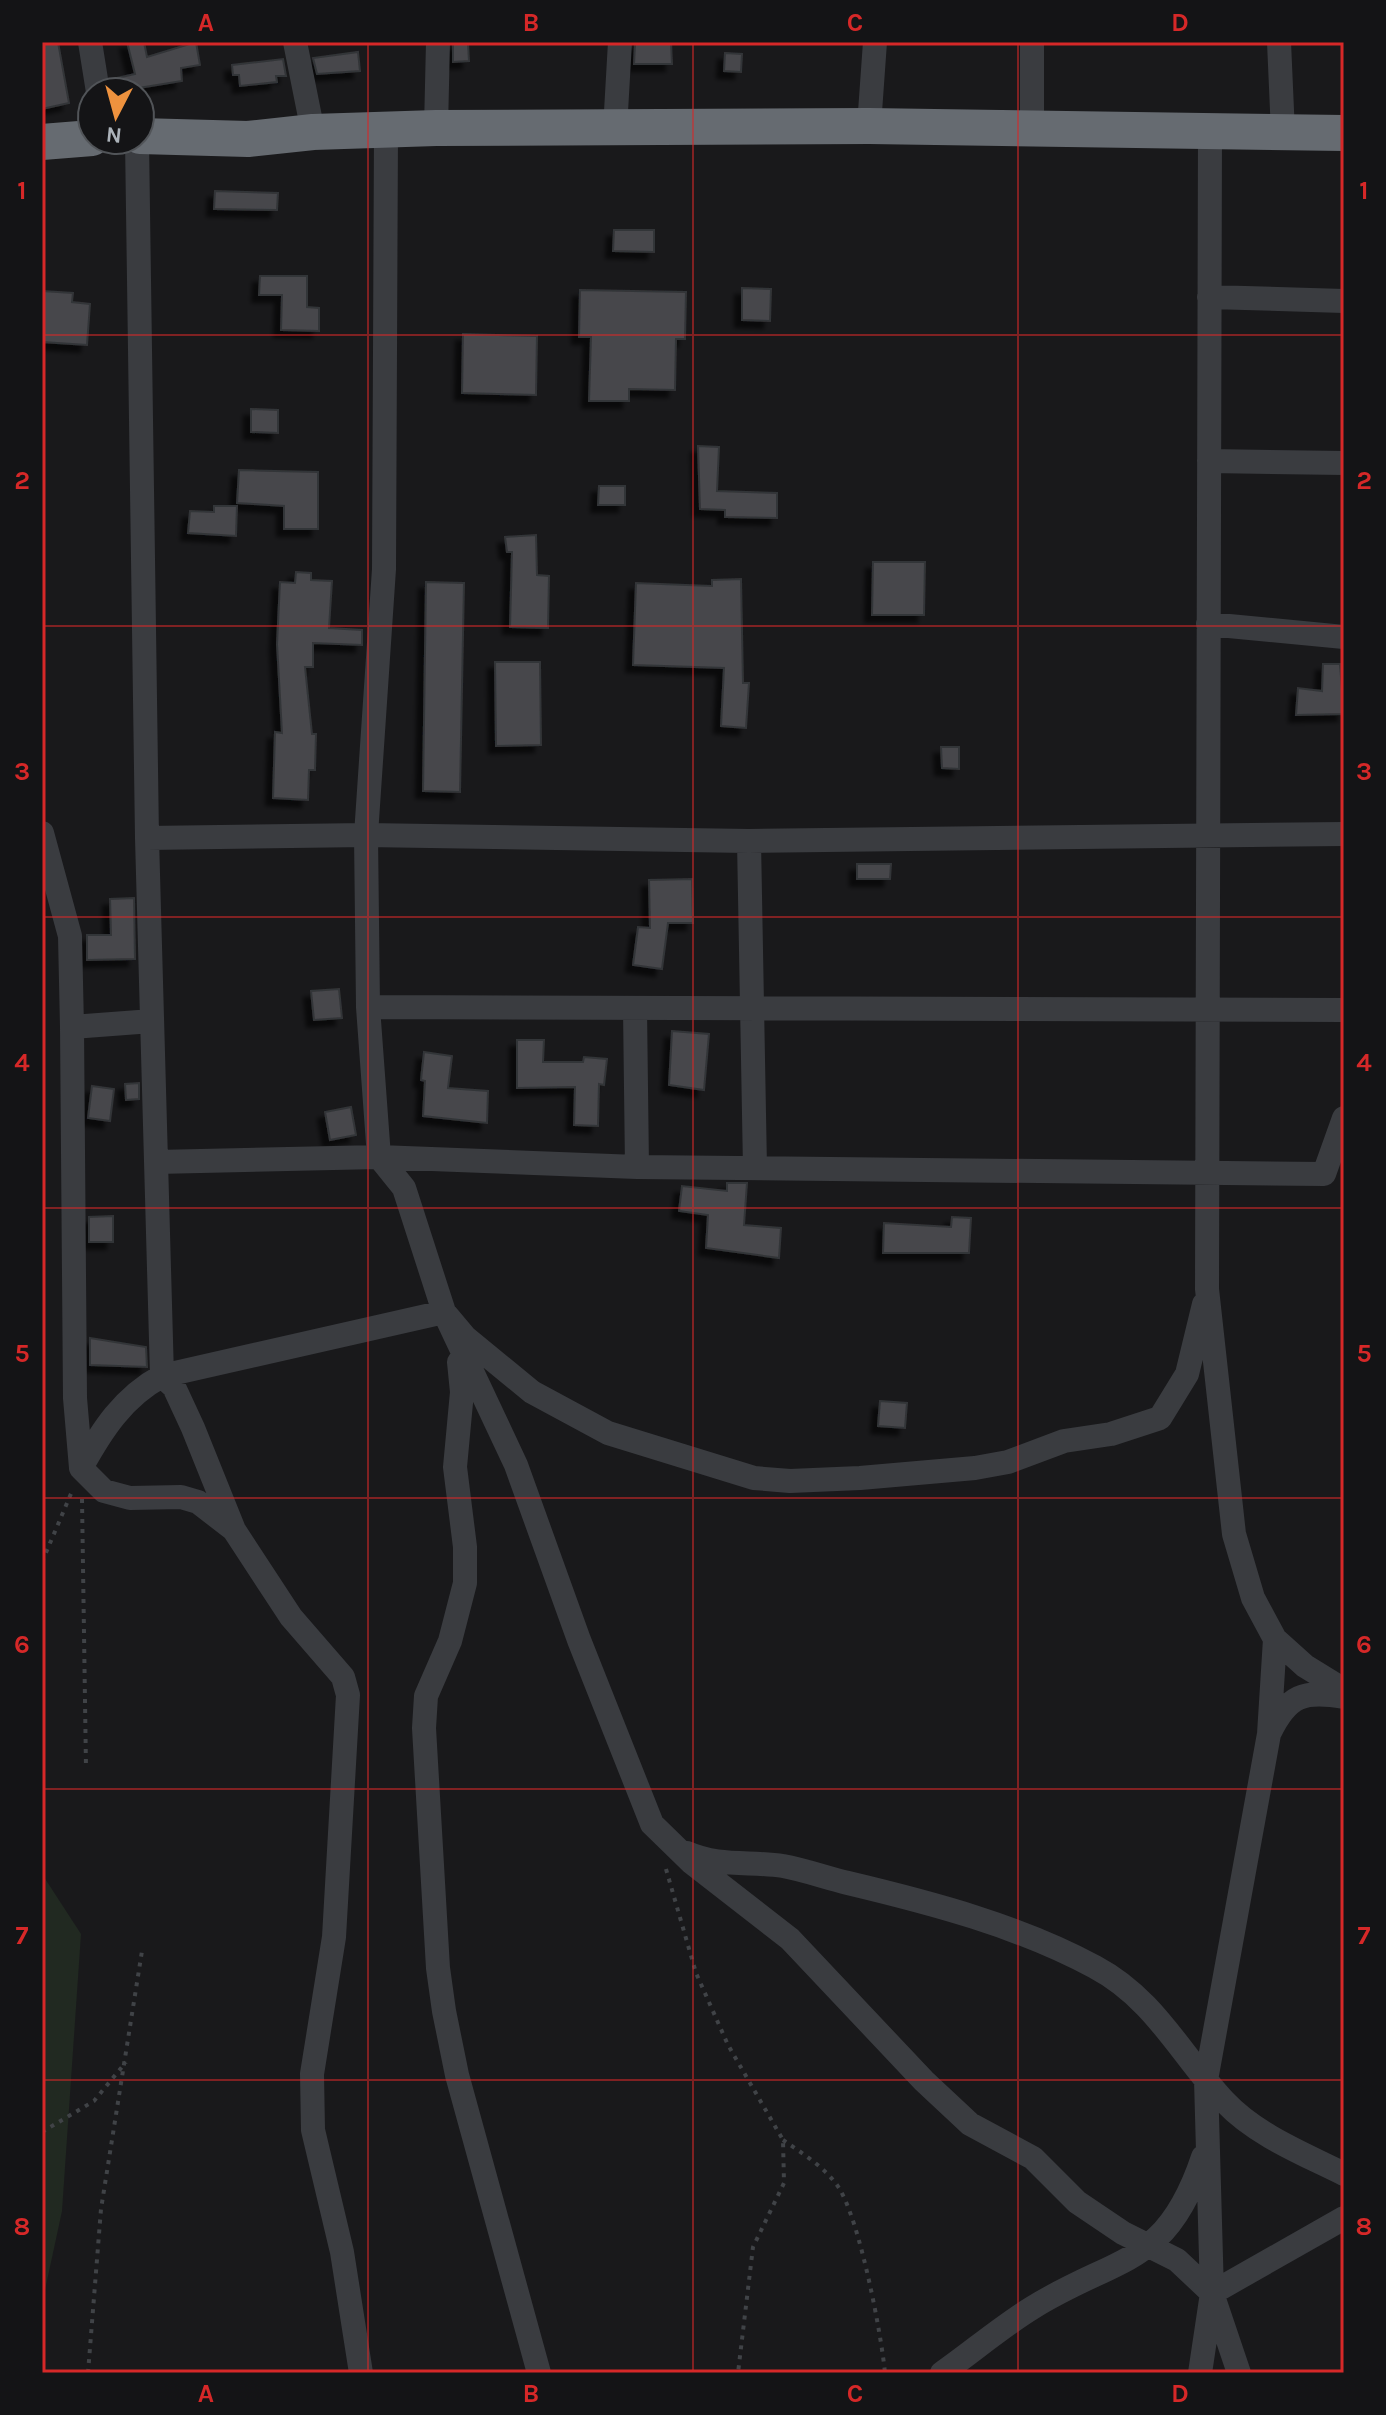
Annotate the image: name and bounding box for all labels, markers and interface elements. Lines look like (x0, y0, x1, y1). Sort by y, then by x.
text: A (198, 7, 214, 38)
text: B (523, 7, 539, 38)
text: C (847, 7, 863, 38)
text: D (1171, 7, 1189, 38)
north arrow (76, 76, 156, 156)
text: N (105, 121, 123, 149)
text: 1 (17, 175, 27, 206)
text: 1 (1359, 175, 1369, 206)
text: 2 (14, 465, 30, 496)
text: 2 (1356, 465, 1372, 496)
text: 3 (14, 756, 30, 787)
text: 3 (1356, 756, 1372, 787)
text: 4 (14, 1047, 30, 1078)
text: 4 (1356, 1047, 1372, 1078)
text: 5 (14, 1338, 30, 1369)
text: 5 (1356, 1338, 1372, 1369)
text: 6 (14, 1629, 30, 1660)
text: 6 (1356, 1629, 1372, 1660)
text: 7 (16, 1920, 29, 1951)
text: 7 (1358, 1920, 1371, 1951)
text: 8 (14, 2211, 30, 2242)
text: 8 (1356, 2211, 1372, 2242)
text: A (198, 2378, 214, 2409)
text: B (523, 2378, 539, 2409)
text: C (847, 2378, 863, 2409)
text: D (1171, 2378, 1189, 2409)

